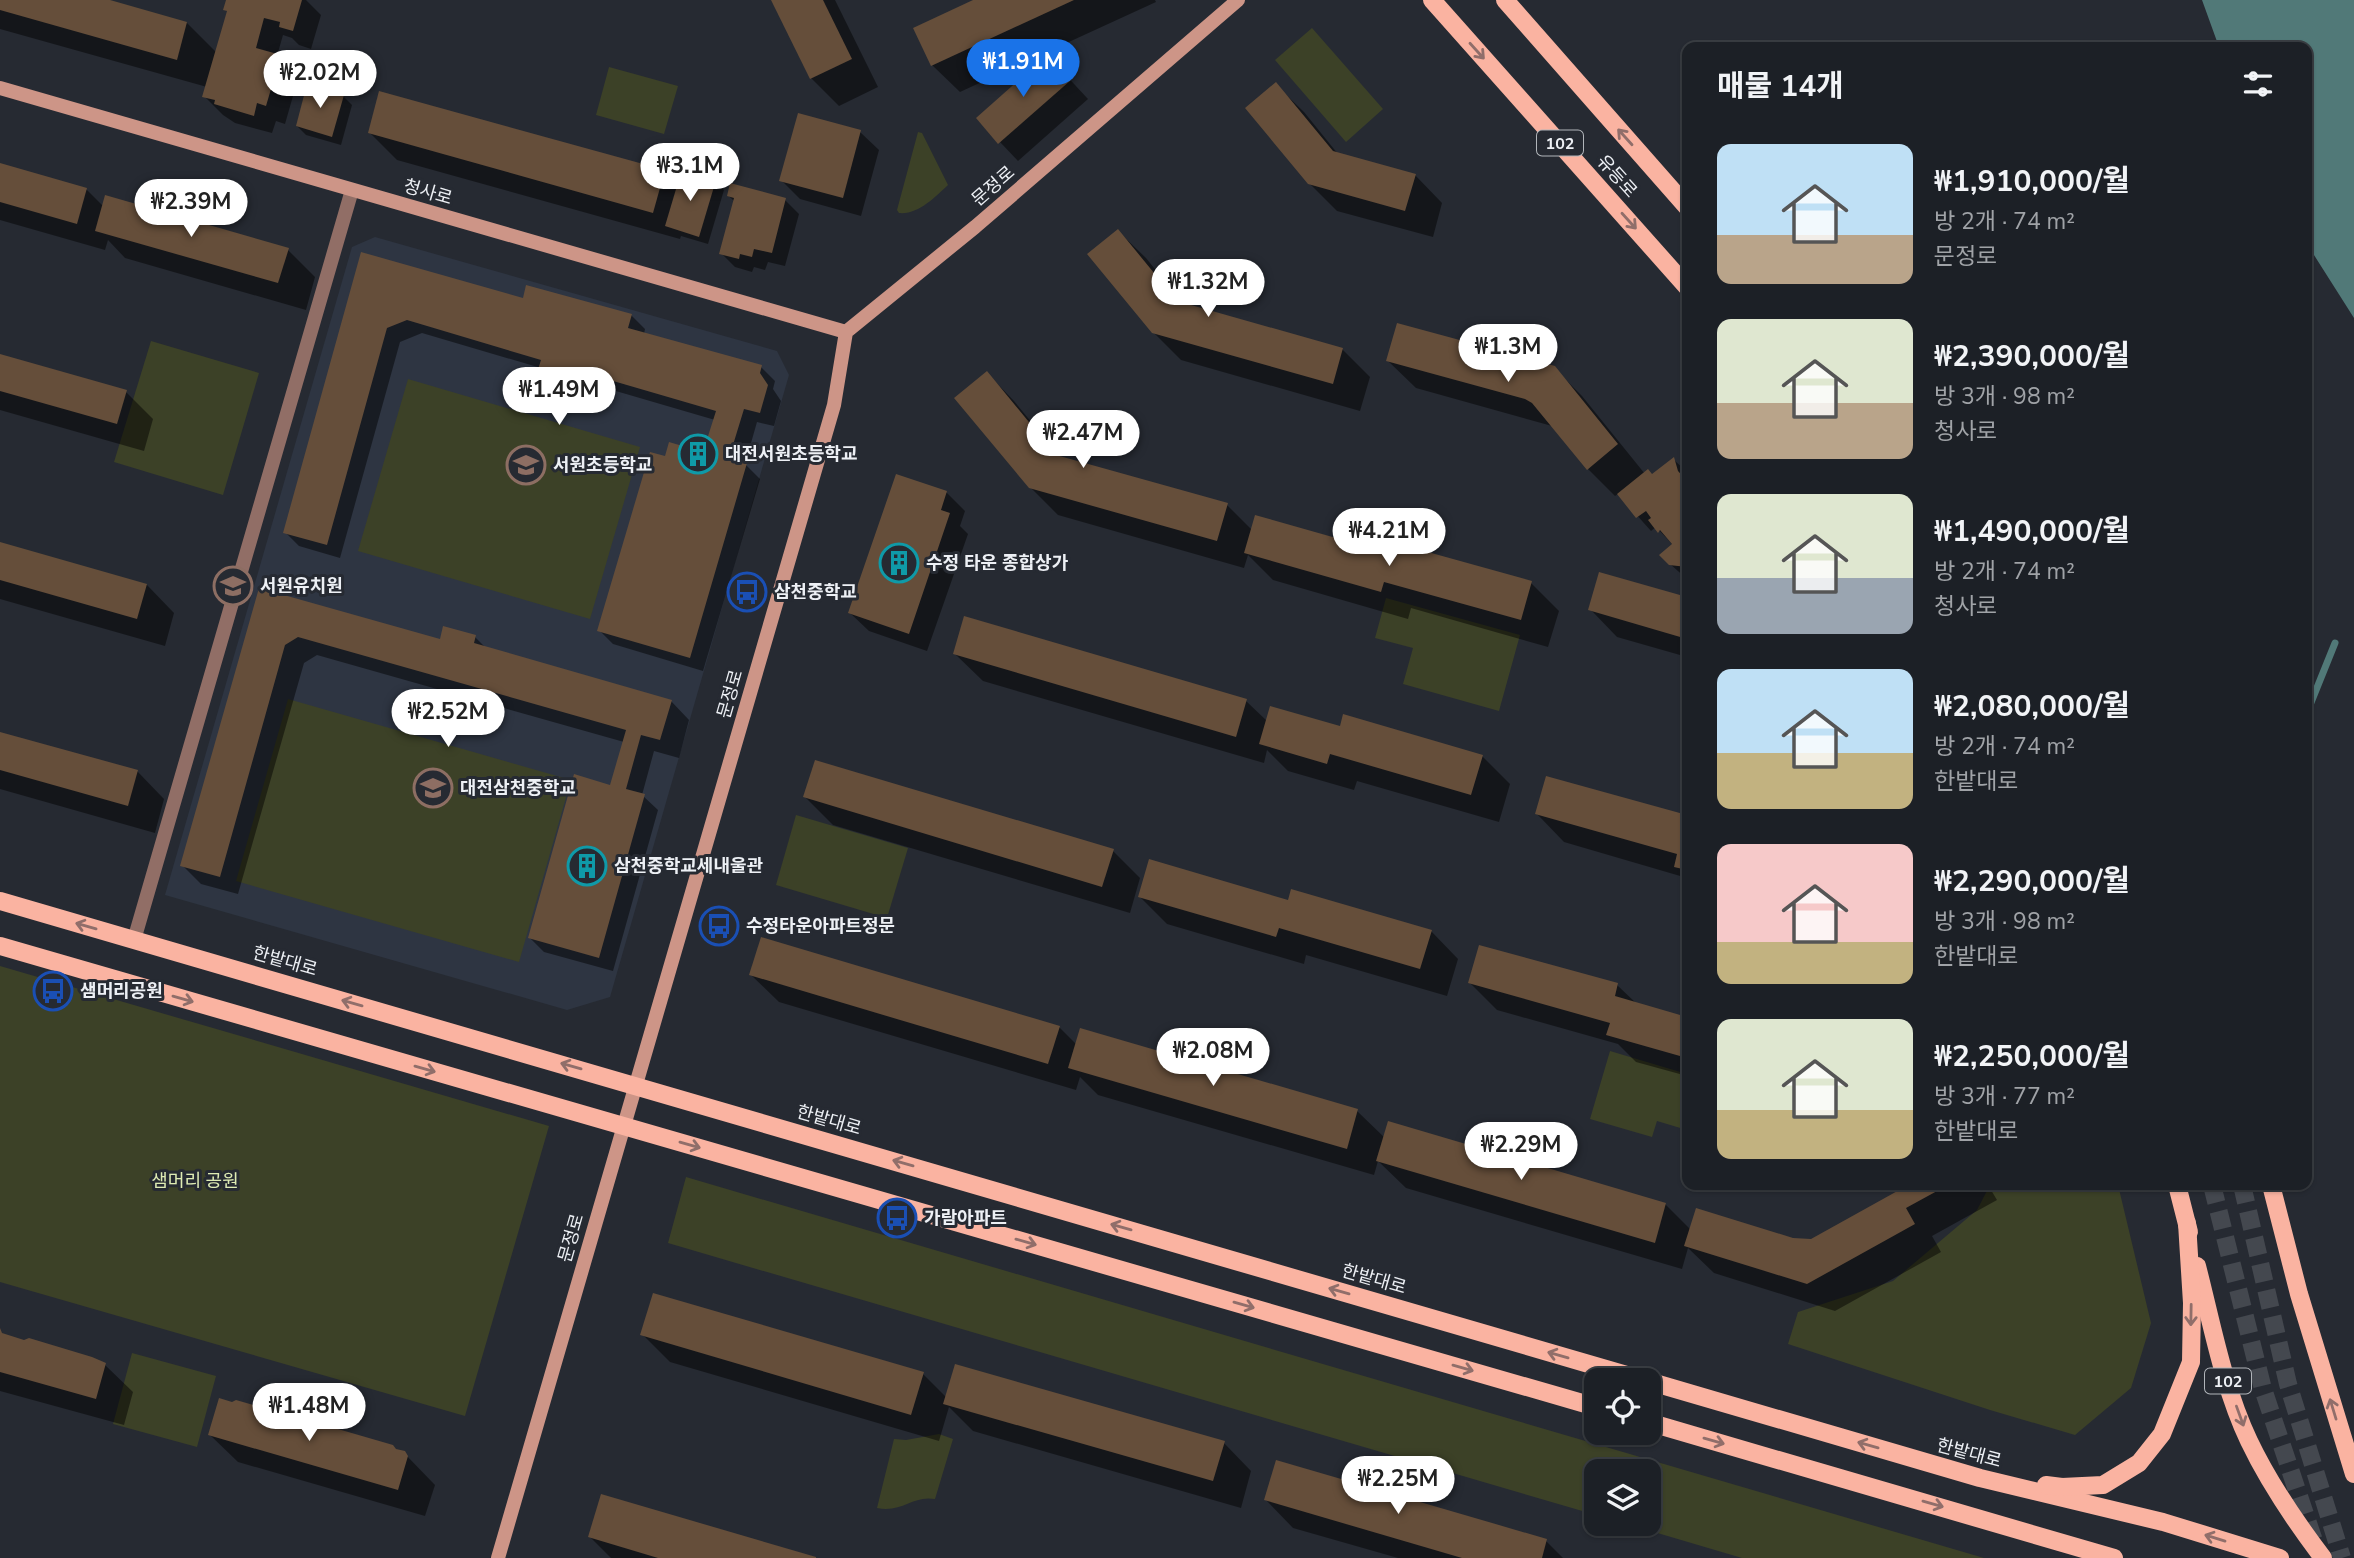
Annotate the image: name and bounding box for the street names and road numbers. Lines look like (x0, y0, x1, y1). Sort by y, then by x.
road number: 102 (1537, 130, 1583, 155)
street label: 유등로 (1591, 150, 1643, 202)
street label: 문정로 (966, 161, 1020, 211)
street label: 청사로 (401, 174, 455, 210)
street label: 문정로 (712, 667, 748, 721)
street label: 한밭대로 (250, 940, 320, 982)
street label: 한밭대로 (794, 1099, 864, 1141)
street label: 문정로 (553, 1211, 589, 1265)
street label: 한밭대로 (1339, 1258, 1409, 1300)
road number: 102 (2205, 1368, 2251, 1394)
street label: 한밭대로 (1934, 1433, 2004, 1473)

